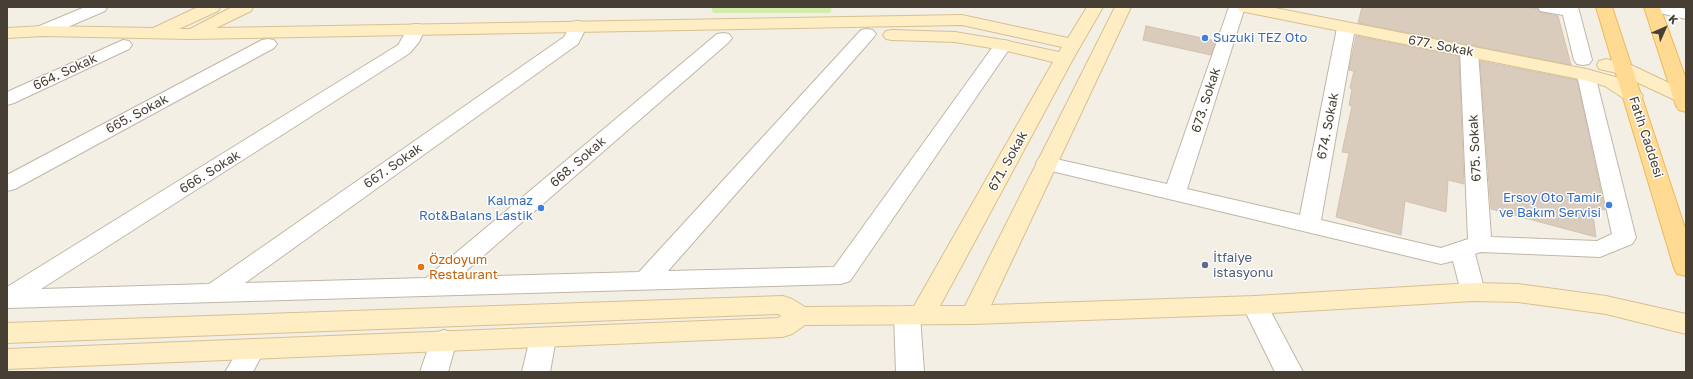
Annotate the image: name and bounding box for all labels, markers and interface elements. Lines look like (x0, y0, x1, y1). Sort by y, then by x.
north arrow (1645, 8, 1685, 48)
text: K (1666, 12, 1681, 27)
place label: Suzuki TEZ Oto (1213, 30, 1307, 46)
street label: 677. Sokak (1407, 32, 1475, 60)
marker: Suzuki TEZ Oto (1200, 33, 1210, 43)
street label: 664. Sokak (31, 50, 99, 94)
street label: 673. Sokak (1188, 65, 1224, 135)
street label: 665. Sokak (103, 91, 171, 137)
street label: 674. Sokak (1314, 91, 1342, 161)
street label: Fatih Caddesi (1625, 94, 1667, 180)
street label: 675. Sokak (1465, 114, 1485, 182)
street label: 671. Sokak (985, 128, 1031, 194)
street label: 668. Sokak (547, 134, 609, 190)
street label: 667. Sokak (361, 140, 425, 192)
street label: 666. Sokak (177, 147, 243, 197)
place label: Ersoy Oto Tamir ve Bakım Servisi (1499, 190, 1601, 221)
place label: Kalmaz Rot&Balans Lastik (419, 193, 533, 224)
marker: Ersoy Oto Tamir ve Bakım Servisi (1604, 200, 1614, 210)
marker: Kalmaz Rot&Balans Lastik (536, 203, 546, 213)
place label: İtfaiye istasyonu (1213, 250, 1273, 281)
place label: Özdoyum Restaurant (429, 252, 498, 283)
marker: İtfaiye istasyonu (1200, 260, 1210, 270)
marker: Özdoyum Restaurant (416, 262, 426, 272)

